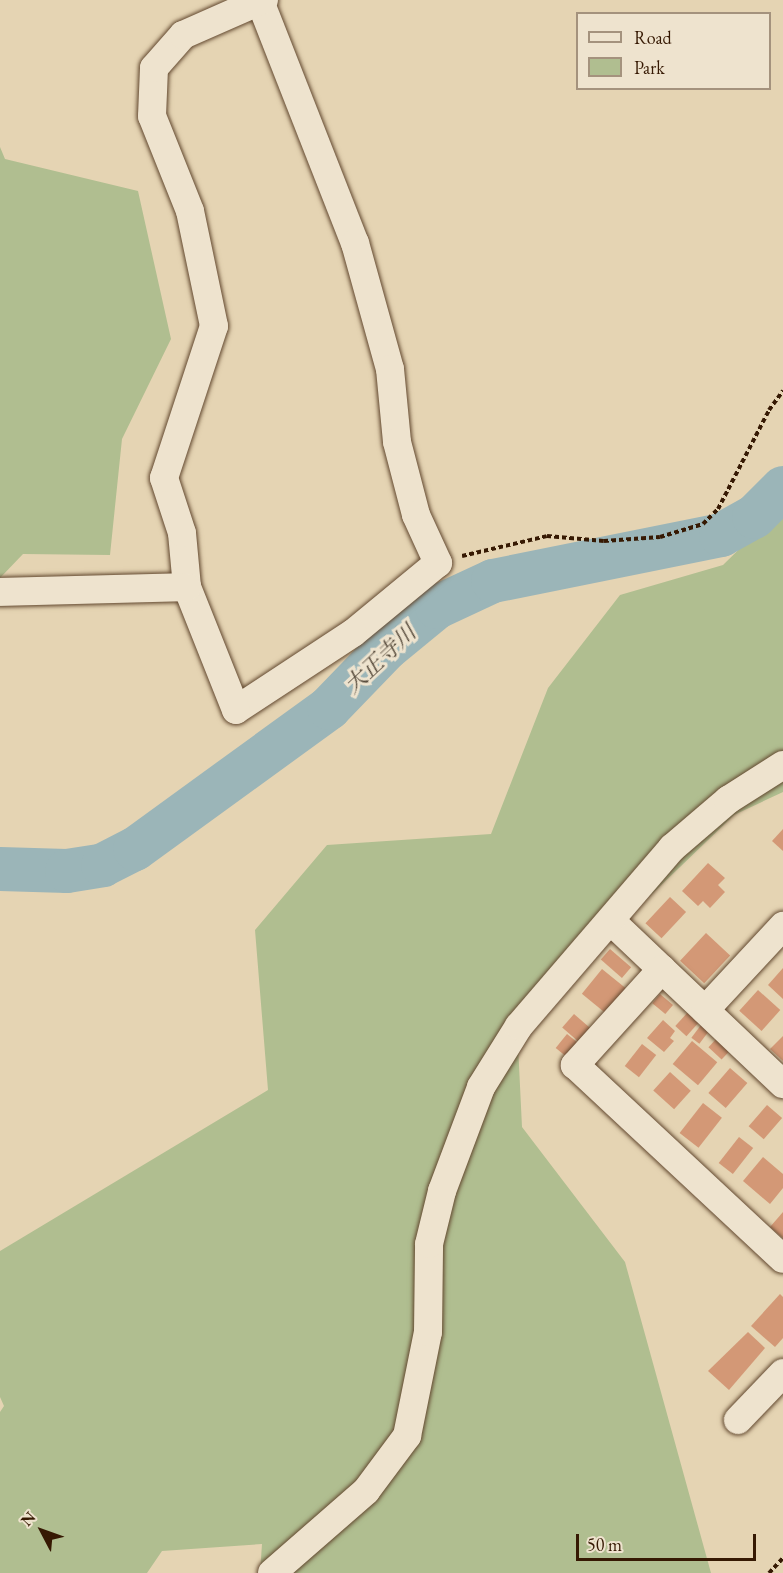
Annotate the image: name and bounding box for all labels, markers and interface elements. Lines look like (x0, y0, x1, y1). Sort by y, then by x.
legend (576, 12, 771, 90)
text: Road (634, 26, 672, 49)
text: Park (634, 56, 665, 79)
water label: 大正寺川 (339, 619, 421, 699)
north arrow (12, 1501, 72, 1561)
text: N (16, 1507, 40, 1531)
scale bar (579, 1522, 759, 1560)
text: 50 m (587, 1533, 622, 1556)

